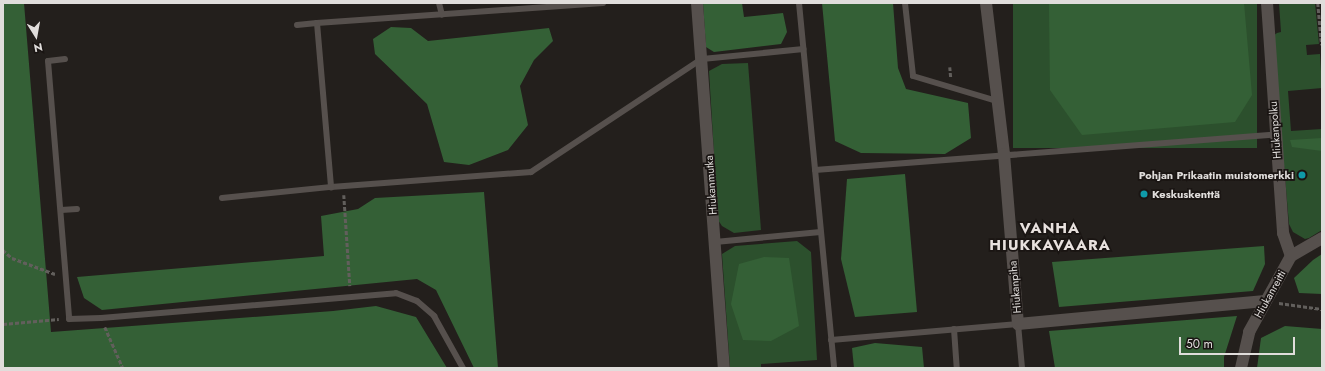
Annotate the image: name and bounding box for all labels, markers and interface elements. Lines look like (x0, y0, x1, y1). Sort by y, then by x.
north arrow (16, 16, 56, 56)
text: N (32, 39, 44, 56)
street label: Hiukanpolku (1266, 101, 1284, 159)
street label: Hiukanmutka (702, 155, 720, 215)
place label: Pohjan Prikaatin muistomerkki (1139, 168, 1294, 182)
marker: Pohjan Prikaatin muistomerkki (1297, 170, 1307, 180)
place label: Keskuskenttä (1152, 187, 1220, 201)
marker: Keskuskenttä (1139, 189, 1149, 199)
district label: VANHA HIUKKAVAARA (989, 219, 1111, 254)
street label: Hiukanpiha (1006, 260, 1024, 314)
street label: Hiukanreitti (1251, 268, 1289, 320)
scale bar (1181, 329, 1297, 355)
text: 50 m (1186, 335, 1213, 353)

